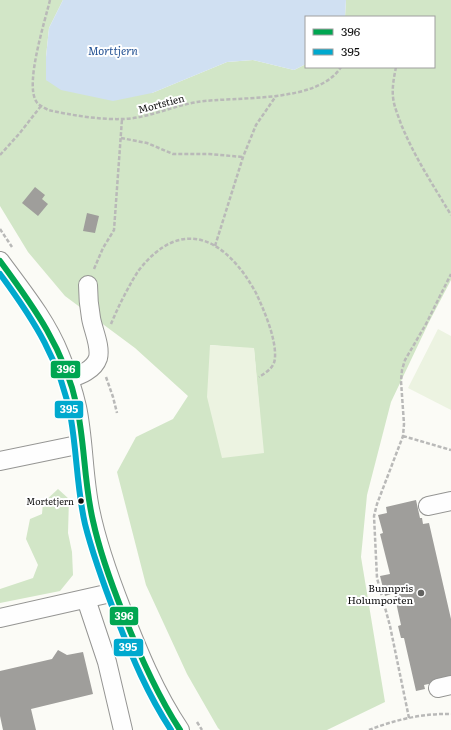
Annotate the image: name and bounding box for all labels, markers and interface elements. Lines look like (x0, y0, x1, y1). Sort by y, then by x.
legend (305, 16, 435, 68)
text: 396 (341, 22, 361, 40)
water label: Morttjern (88, 42, 138, 58)
text: 395 (341, 42, 360, 60)
street label: Mortstien (136, 89, 186, 116)
line badge: 396 (50, 360, 81, 379)
text: 396 (57, 360, 76, 376)
line badge: 395 (54, 400, 84, 419)
text: 395 (60, 400, 78, 416)
place label: Mortetjern (26, 494, 74, 508)
marker: Mortetjern (76, 496, 86, 506)
place label: Bunnpris Holumporten (348, 580, 413, 607)
marker: Bunnpris Holumporten (416, 588, 426, 598)
line badge: 396 (109, 606, 139, 626)
text: 396 (115, 607, 134, 623)
line badge: 395 (113, 638, 144, 657)
text: 395 (119, 638, 137, 654)

